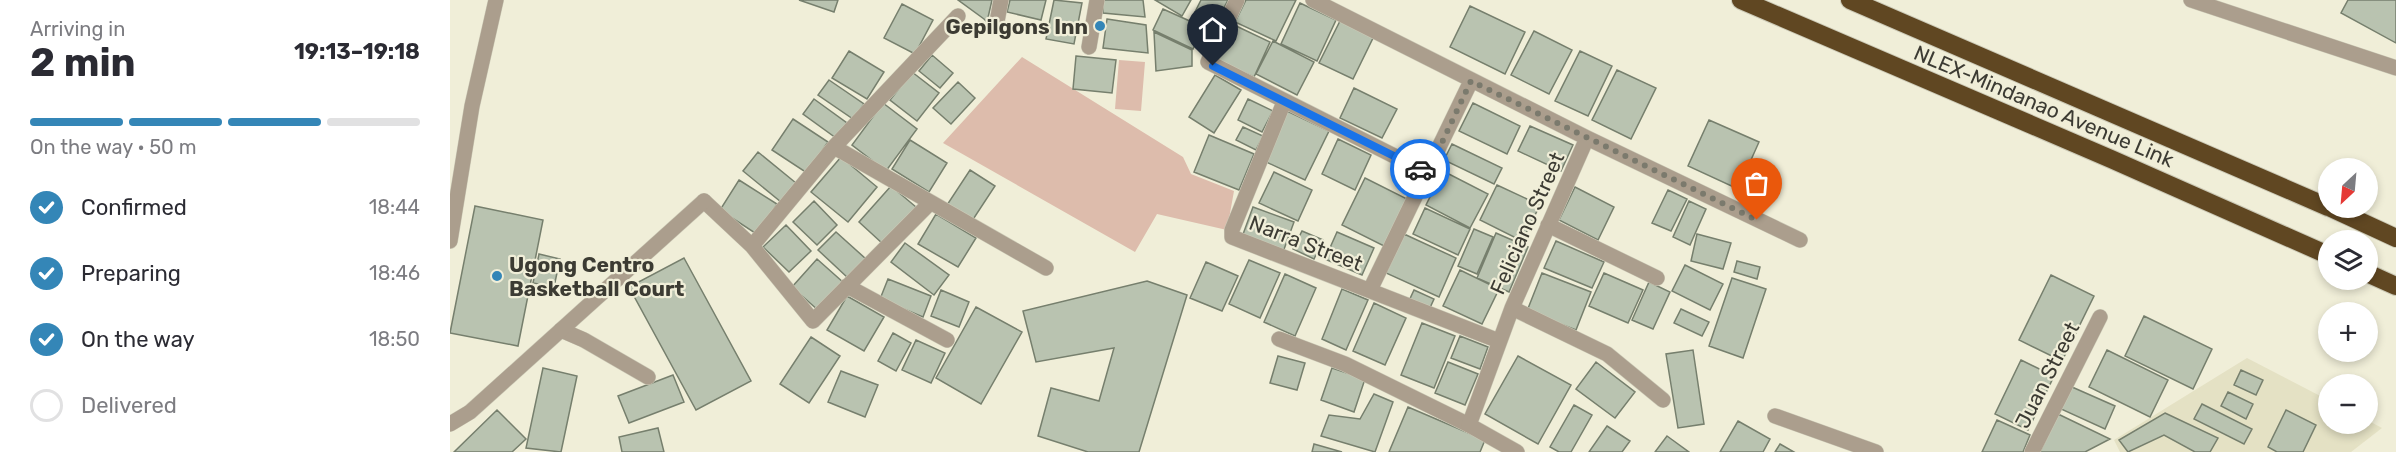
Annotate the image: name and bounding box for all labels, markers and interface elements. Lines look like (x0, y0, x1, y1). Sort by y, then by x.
pin (1187, 4, 1238, 66)
icon: home (1196, 13, 1229, 46)
place label: Gepilgons Inn (946, 14, 1088, 39)
text: Arriving in (30, 17, 125, 41)
marker: Gepilgons Inn (1093, 19, 1107, 33)
text: 19:13–19:18 (294, 38, 420, 65)
text: 2 min (30, 40, 136, 86)
street label: NLEX-Mindanao Avenue Link (1910, 40, 2178, 172)
text: On the way · 50 m (30, 135, 197, 159)
courier (1390, 139, 1450, 199)
street label: Feliciano Street (1484, 148, 1570, 298)
icon: car (1404, 153, 1437, 186)
pin (1731, 158, 1782, 220)
north arrow (2318, 158, 2378, 218)
map controls (2318, 158, 2378, 434)
icon: bag (1740, 167, 1773, 200)
icon: check (30, 191, 63, 224)
text: Confirmed (81, 194, 187, 221)
text: 18:44 (369, 195, 420, 219)
street label: Narra Street (1246, 210, 1366, 276)
button: layers (2318, 230, 2378, 290)
place label: Ugong Centro Basketball Court (509, 252, 685, 301)
icon: check (30, 257, 63, 290)
text: Preparing (81, 260, 181, 287)
text: 18:46 (369, 261, 420, 285)
marker: Ugong Centro Basketball Court (490, 269, 504, 283)
button: + (2318, 302, 2378, 362)
street label: Juan Street (2010, 318, 2084, 432)
icon: check (30, 323, 63, 356)
text: On the way (81, 326, 195, 353)
text: 18:50 (369, 327, 420, 351)
button: − (2318, 374, 2378, 434)
text: Delivered (81, 392, 177, 419)

